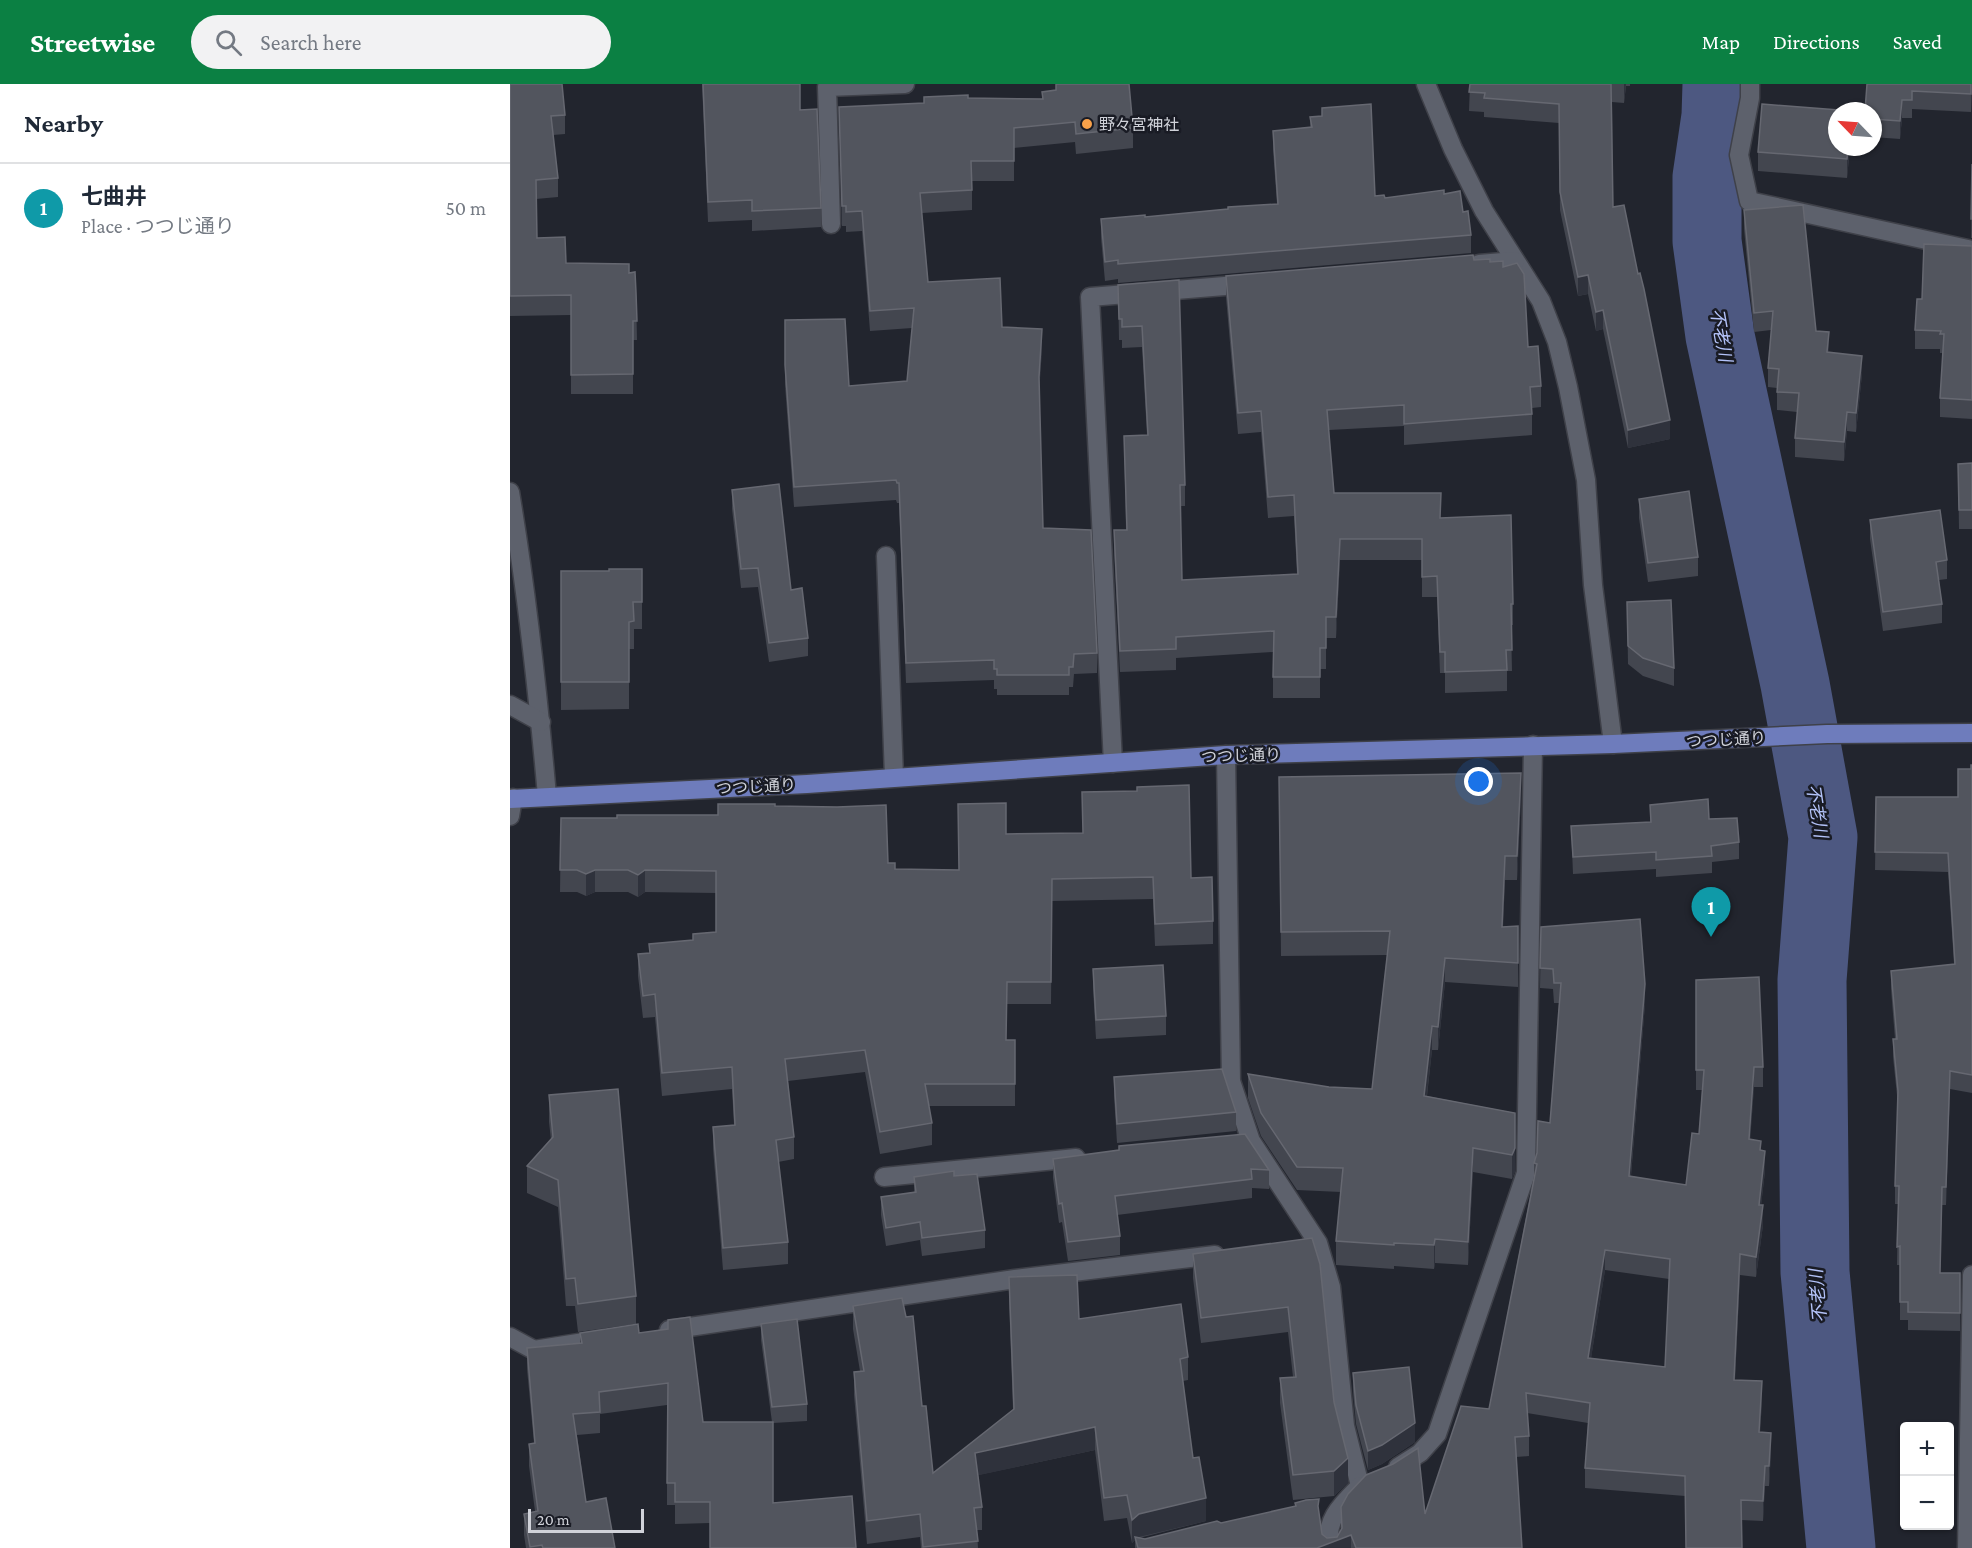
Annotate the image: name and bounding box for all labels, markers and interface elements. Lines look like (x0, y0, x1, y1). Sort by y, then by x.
search box (191, 15, 611, 69)
icon: search (212, 26, 245, 59)
text: Streetwise (30, 27, 155, 58)
text: Search here (260, 30, 361, 55)
text: Map (1702, 30, 1740, 54)
text: Directions (1773, 30, 1860, 54)
text: Saved (1893, 30, 1942, 54)
north arrow (1828, 102, 1882, 156)
text: Nearby (24, 109, 103, 138)
place label: 野々宮神社 (1099, 116, 1179, 133)
marker: 野々宮神社 (1080, 117, 1094, 131)
text: 七曲井 (81, 184, 147, 209)
text: 1 (40, 197, 47, 219)
text: 50 m (445, 197, 486, 219)
text: Place · つつじ通り (81, 215, 235, 237)
water label: 不老川 (1706, 307, 1736, 365)
street label: つつじ通り (1686, 729, 1766, 750)
street label: つつじ通り (1201, 746, 1281, 765)
your location (1464, 767, 1493, 796)
street label: つつじ通り (716, 776, 796, 797)
water label: 不老川 (1803, 783, 1831, 841)
pin: 1 (1692, 888, 1730, 937)
water label: 不老川 (1806, 1266, 1830, 1324)
map controls (1900, 1422, 1954, 1530)
button: + (1900, 1422, 1954, 1476)
button: − (1900, 1476, 1954, 1530)
scale bar (528, 1506, 644, 1534)
text: 20 m (537, 1511, 570, 1528)

